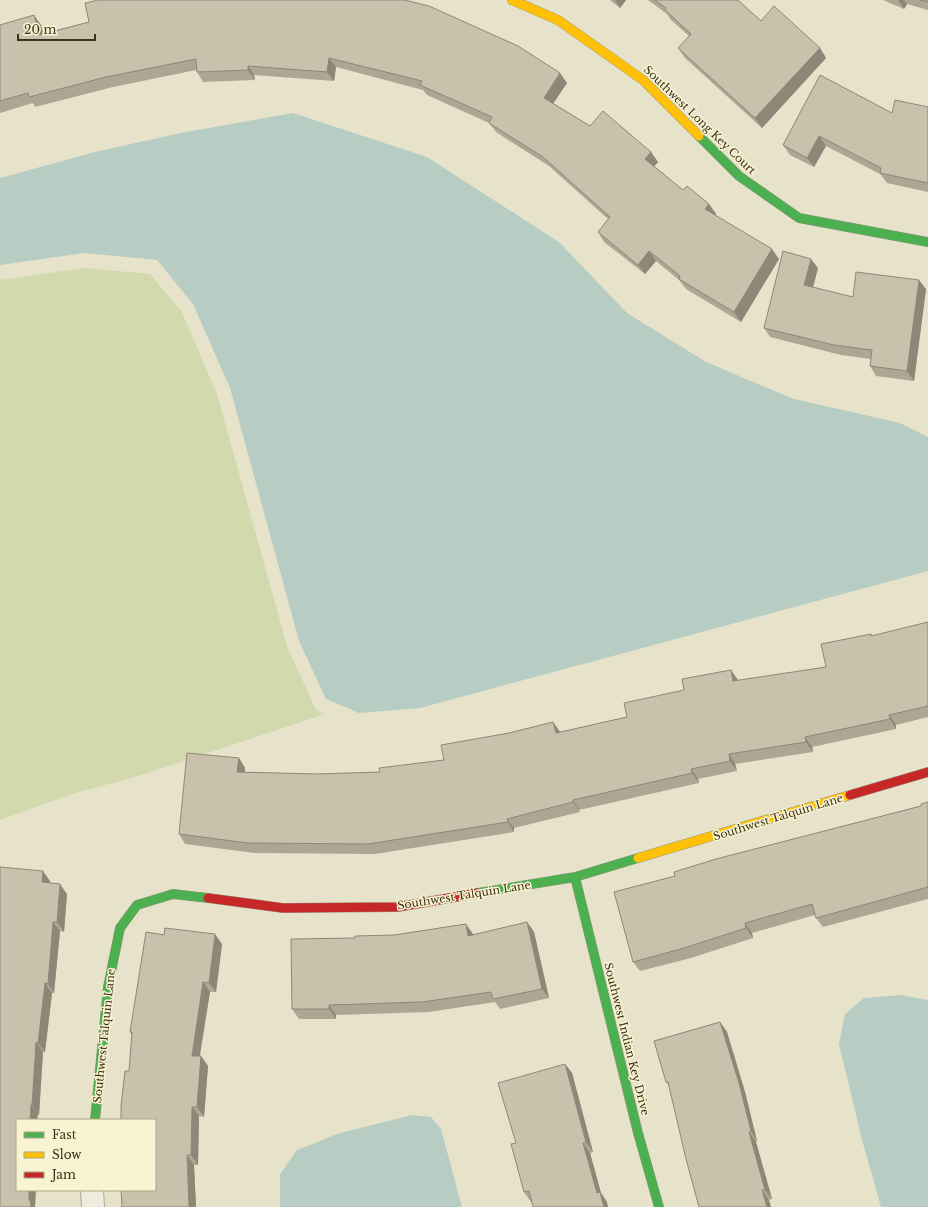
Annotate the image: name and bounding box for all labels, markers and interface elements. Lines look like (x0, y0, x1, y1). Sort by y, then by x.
scale bar (18, 16, 95, 42)
text: 20 m (24, 22, 56, 37)
street label: Southwest Long Key Court (641, 63, 760, 178)
street label: Southwest Talquin Lane (711, 791, 845, 843)
street label: Southwest Talquin Lane (396, 878, 532, 912)
street label: Southwest Indian Key Drive (601, 961, 653, 1117)
street label: Southwest Talquin Lane (90, 968, 118, 1104)
legend (16, 1119, 156, 1191)
text: Fast (52, 1127, 77, 1142)
text: Slow (52, 1147, 82, 1162)
text: Jam (50, 1167, 76, 1182)

